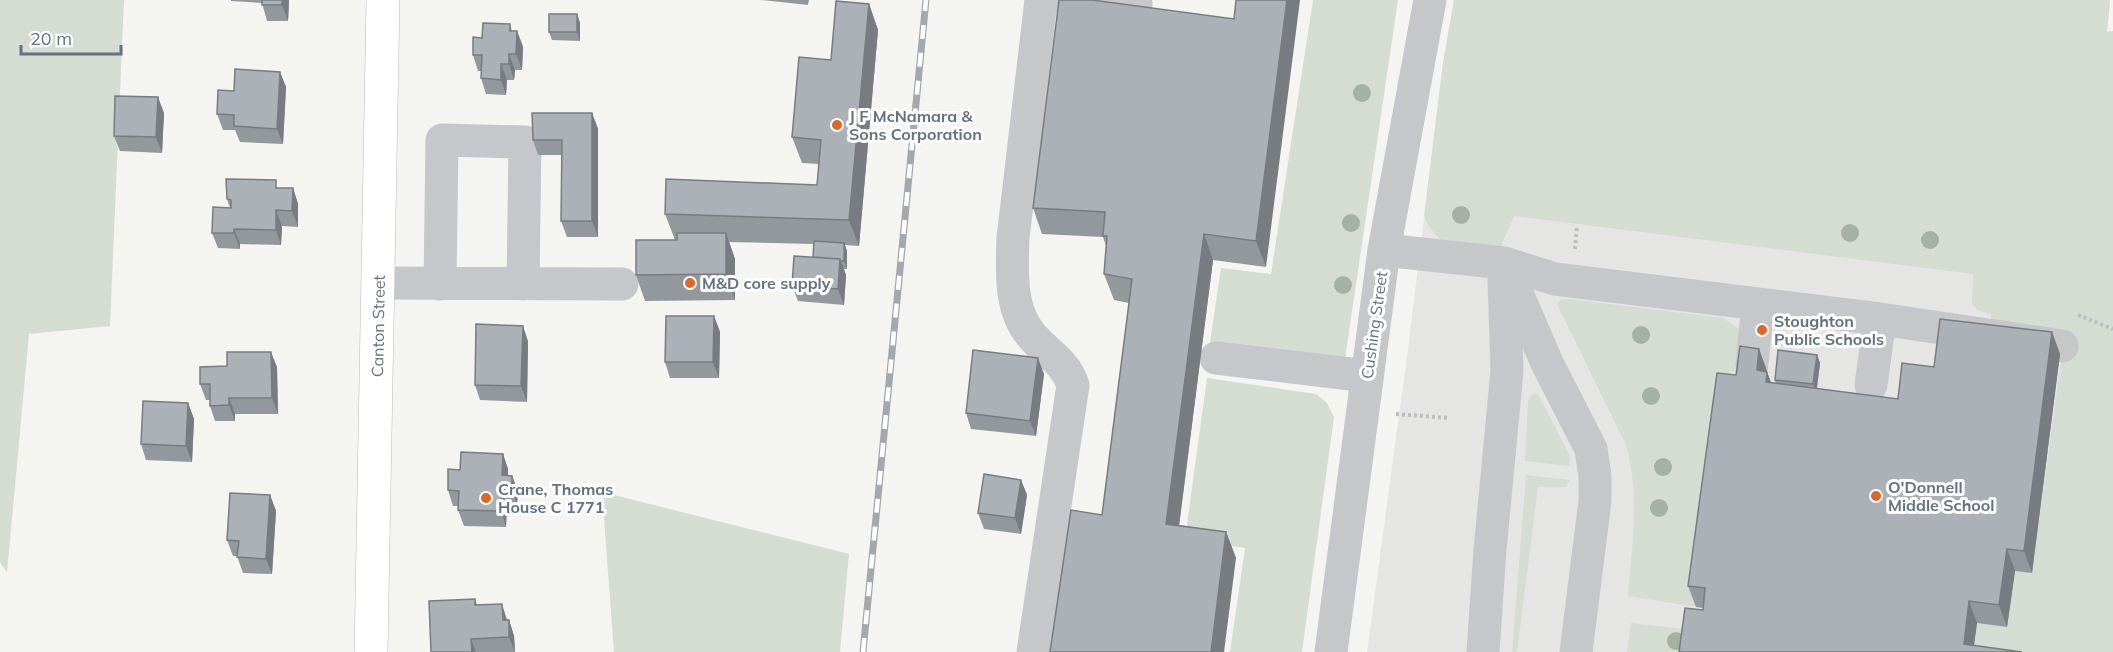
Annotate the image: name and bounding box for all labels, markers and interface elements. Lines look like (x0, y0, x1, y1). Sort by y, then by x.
scale bar (21, 18, 122, 56)
text: 20 m (30, 27, 72, 50)
place label: J F McNamara & Sons Corporation (849, 106, 982, 144)
marker: J F McNamara & Sons Corporation (830, 118, 844, 132)
street label: Cushing Street (1357, 269, 1392, 380)
place label: M&D core supply (702, 273, 831, 293)
street label: Canton Street (367, 274, 389, 377)
marker: M&D core supply (683, 276, 697, 290)
place label: Stoughton Public Schools (1774, 311, 1884, 349)
marker: Stoughton Public Schools (1755, 323, 1769, 337)
place label: O'Donnell Middle School (1888, 477, 1994, 515)
place label: Crane, Thomas House C 1771 (498, 479, 613, 517)
marker: O'Donnell Middle School (1869, 489, 1883, 503)
marker: Crane, Thomas House C 1771 (479, 491, 493, 505)

